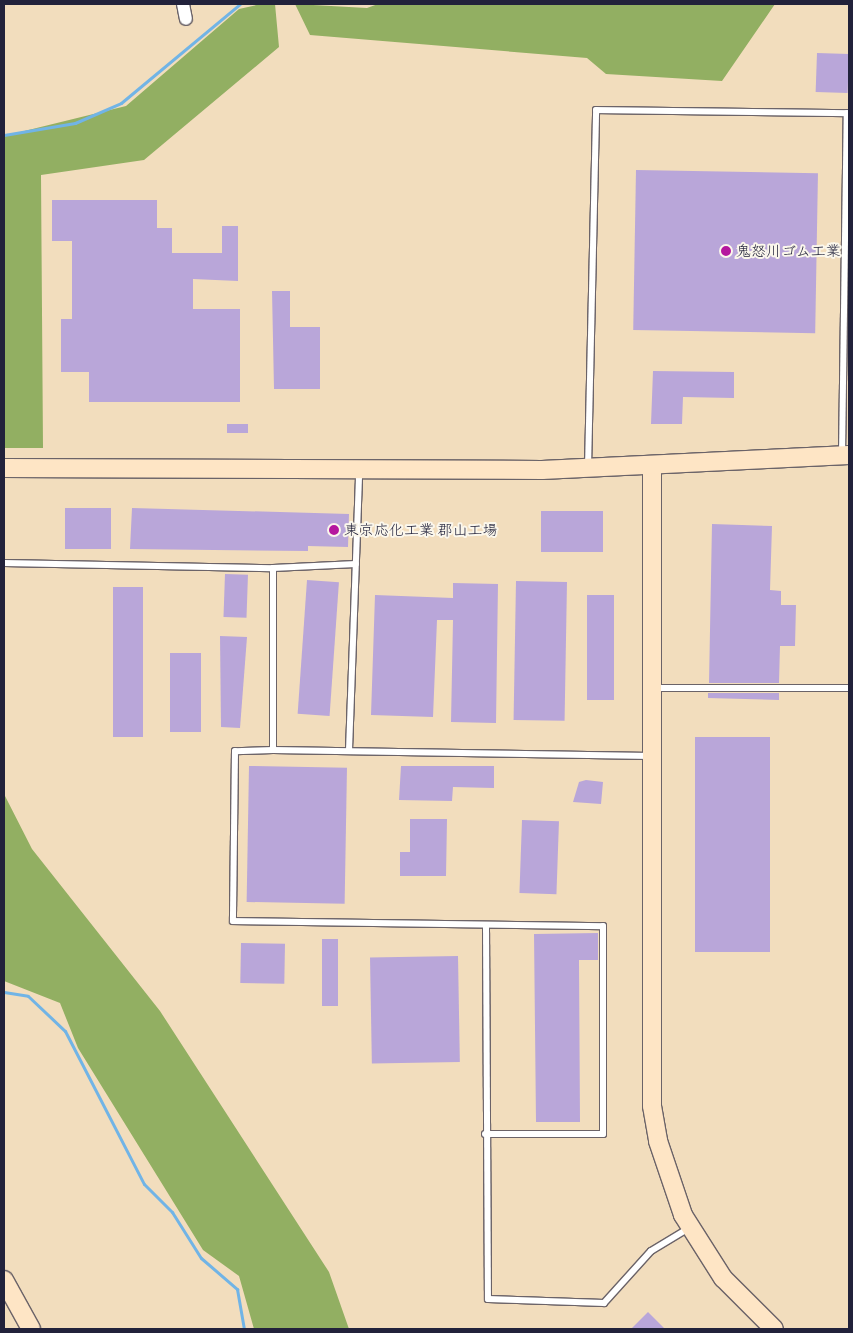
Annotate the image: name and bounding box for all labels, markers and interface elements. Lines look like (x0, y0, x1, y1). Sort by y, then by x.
place label: 鬼怒川ゴム工業 (736, 242, 841, 260)
marker: 鬼怒川ゴム工業 (720, 245, 732, 257)
place label: 東京応化工業 郡山工場 (344, 521, 497, 539)
marker: 東京応化工業 郡山工場 (328, 524, 340, 536)

